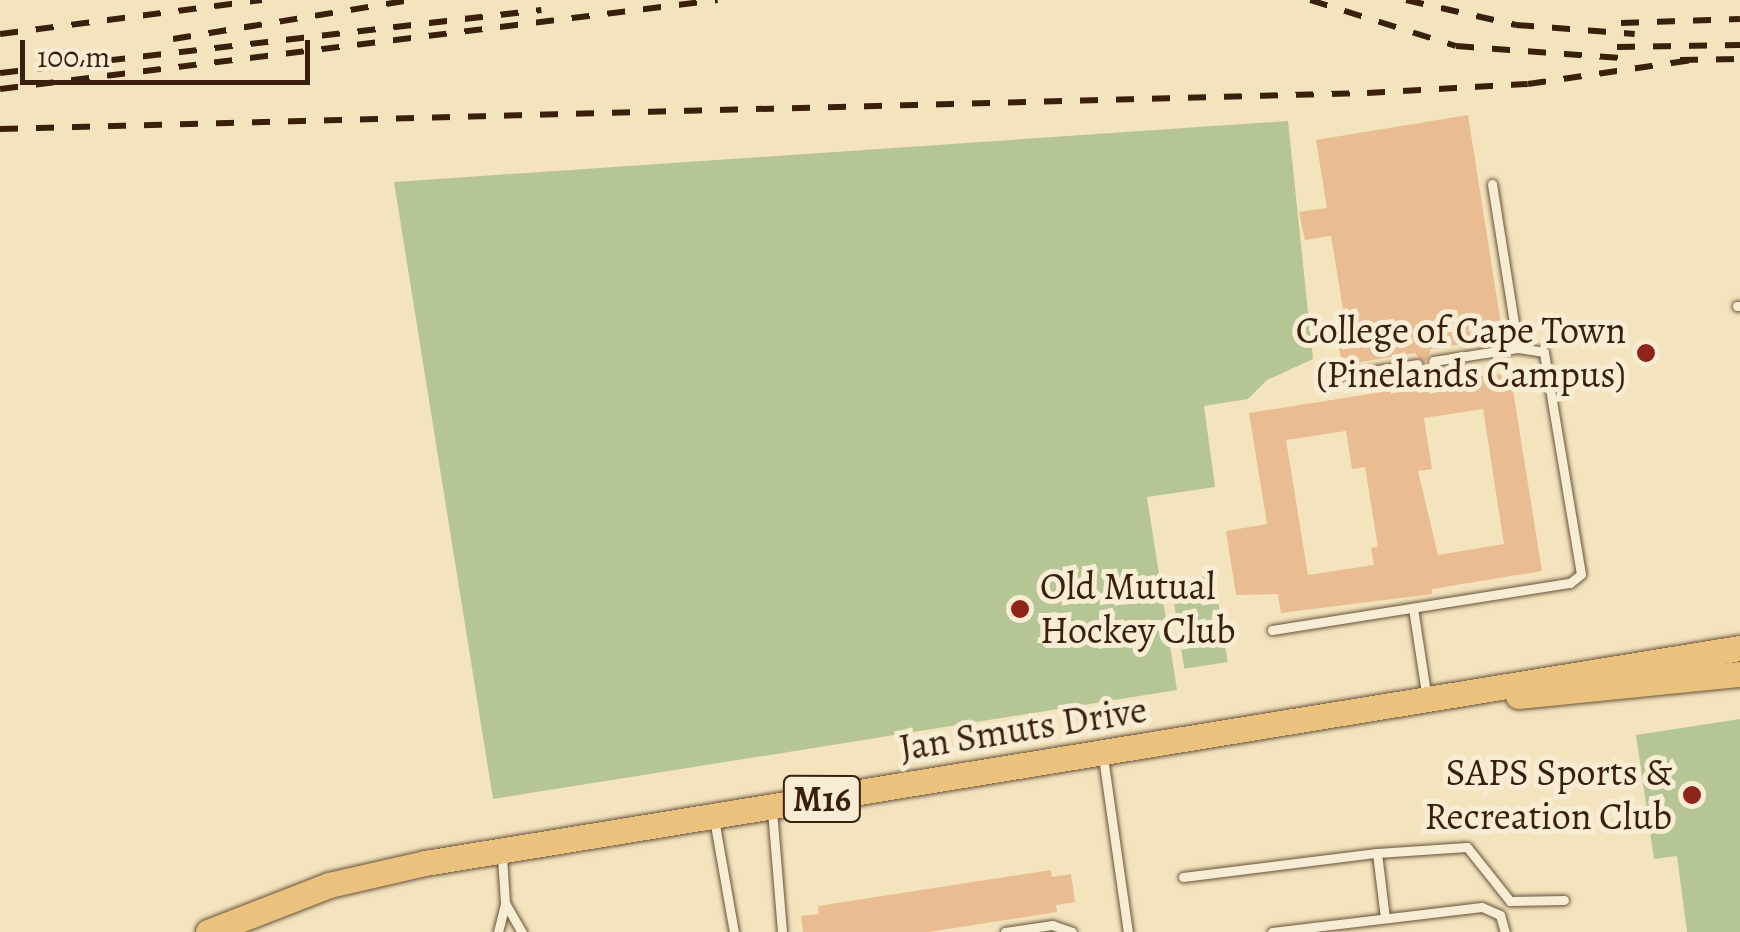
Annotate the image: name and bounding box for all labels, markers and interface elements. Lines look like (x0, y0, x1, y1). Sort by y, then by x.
scale bar (25, 20, 315, 82)
text: 100 m (37, 37, 110, 77)
place label: College of Cape Town (Pinelands Campus) (1296, 308, 1626, 398)
marker: College of Cape Town (Pinelands Campus) (1635, 342, 1657, 364)
place label: Old Mutual Hockey Club (1040, 564, 1235, 654)
marker: Old Mutual Hockey Club (1009, 598, 1031, 620)
street label: Jan Smuts Drive (896, 687, 1150, 771)
place label: SAPS Sports & Recreation Club (1424, 750, 1672, 839)
road number: M16 (782, 769, 862, 829)
marker: SAPS Sports & Recreation Club (1681, 784, 1703, 806)

